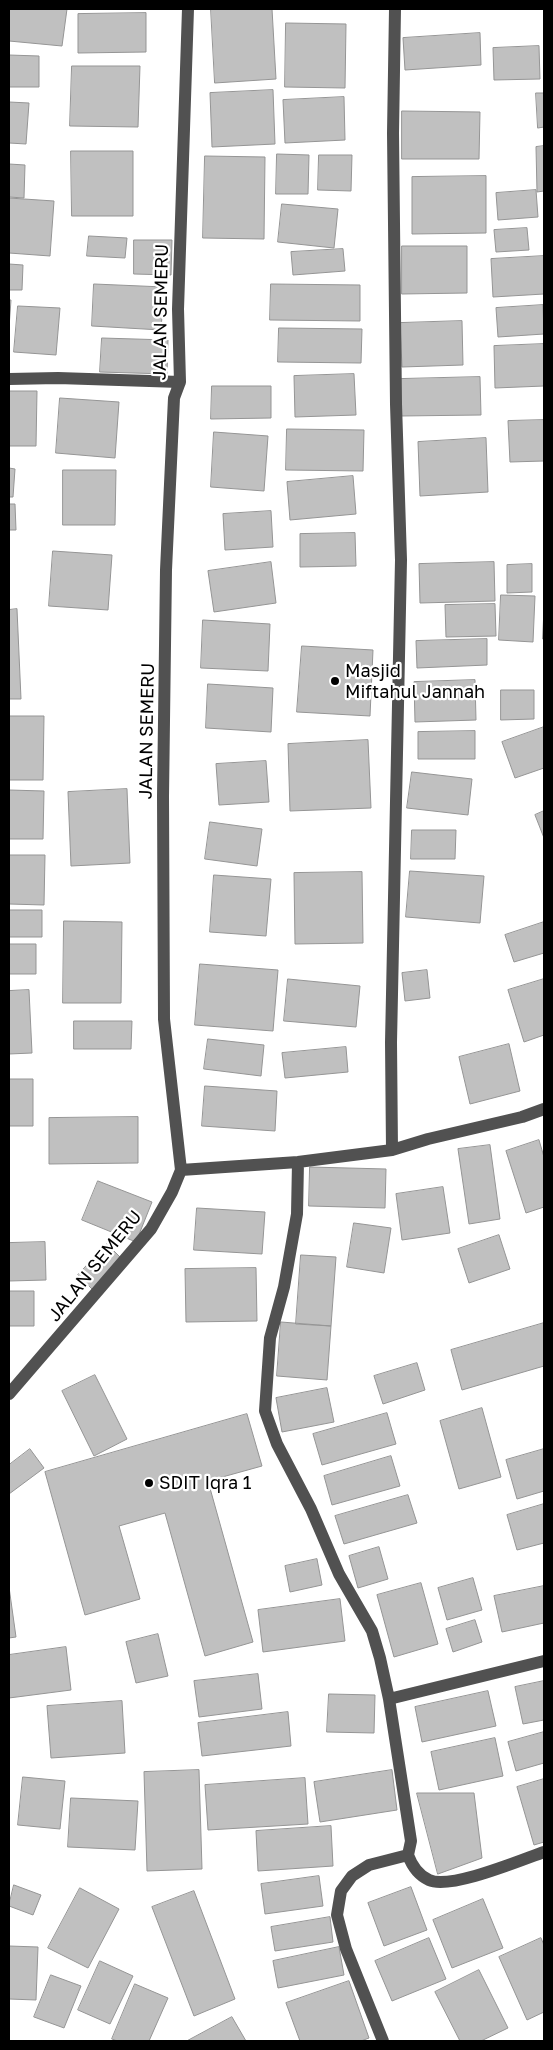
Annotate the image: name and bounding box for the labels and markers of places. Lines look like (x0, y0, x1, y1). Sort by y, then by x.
place label: Masjid Miftahul Jannah (345, 660, 485, 702)
marker: Masjid Miftahul Jannah (329, 675, 341, 687)
place label: SDIT Iqra 1 (159, 1472, 251, 1494)
marker: SDIT Iqra 1 (143, 1477, 155, 1489)

